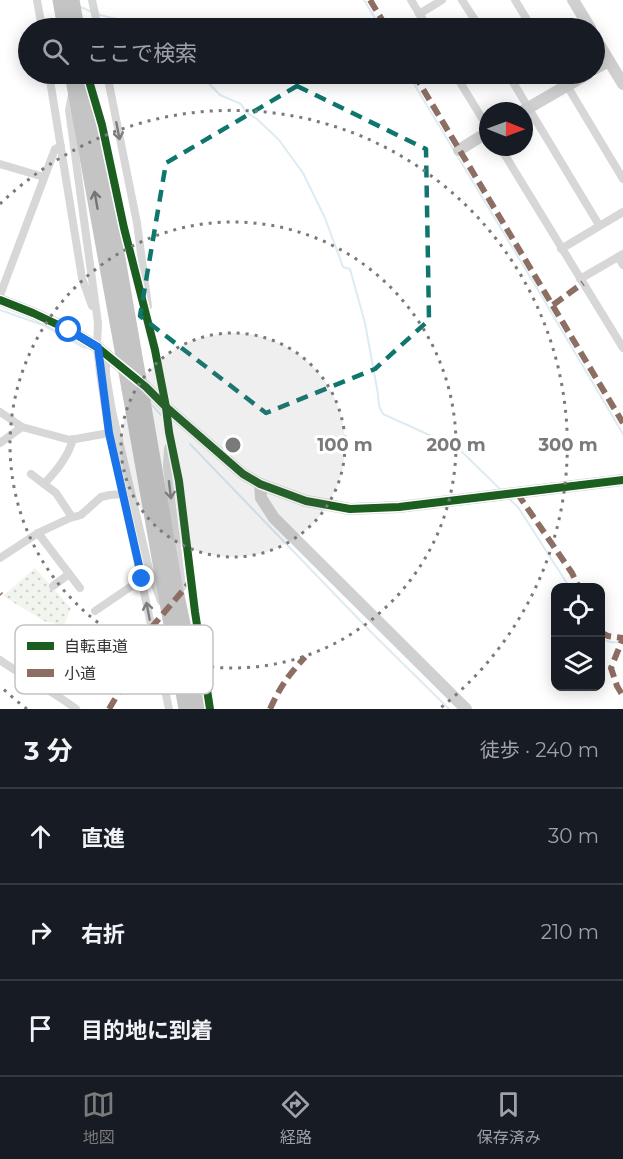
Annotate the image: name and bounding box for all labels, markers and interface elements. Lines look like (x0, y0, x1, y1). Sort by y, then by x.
search box (18, 18, 605, 84)
icon: search (39, 35, 72, 68)
text: ここで検索 (87, 40, 197, 67)
north arrow (479, 102, 533, 156)
one-way arrow (113, 121, 124, 140)
one-way arrow (90, 190, 101, 210)
route start (55, 316, 81, 342)
text: 100 m (317, 434, 373, 456)
text: 200 m (426, 434, 486, 456)
text: 300 m (537, 434, 598, 456)
centre of rings (223, 435, 243, 455)
one-way arrow (165, 480, 176, 500)
route end (128, 565, 154, 591)
map controls (551, 583, 605, 691)
button: locate (551, 583, 605, 637)
one-way arrow (142, 602, 153, 621)
legend (15, 625, 213, 694)
text: 自転車道 (64, 637, 128, 656)
button: layers (551, 637, 605, 691)
text: 小道 (64, 664, 96, 683)
text: 3 分 (24, 735, 73, 767)
text: 徒歩 · 240 m (480, 738, 599, 762)
icon: ahead (24, 820, 57, 853)
text: 30 m (548, 824, 599, 848)
text: 直進 (81, 825, 125, 852)
icon: right (24, 916, 57, 949)
text: 210 m (541, 920, 599, 944)
text: 右折 (81, 921, 125, 948)
icon: arrive (24, 1012, 57, 1045)
text: 目的地に到着 (81, 1017, 213, 1044)
tab: 地図 (82, 1088, 115, 1148)
tab: 経路 (279, 1088, 312, 1148)
tab: 保存済み (477, 1088, 541, 1148)

